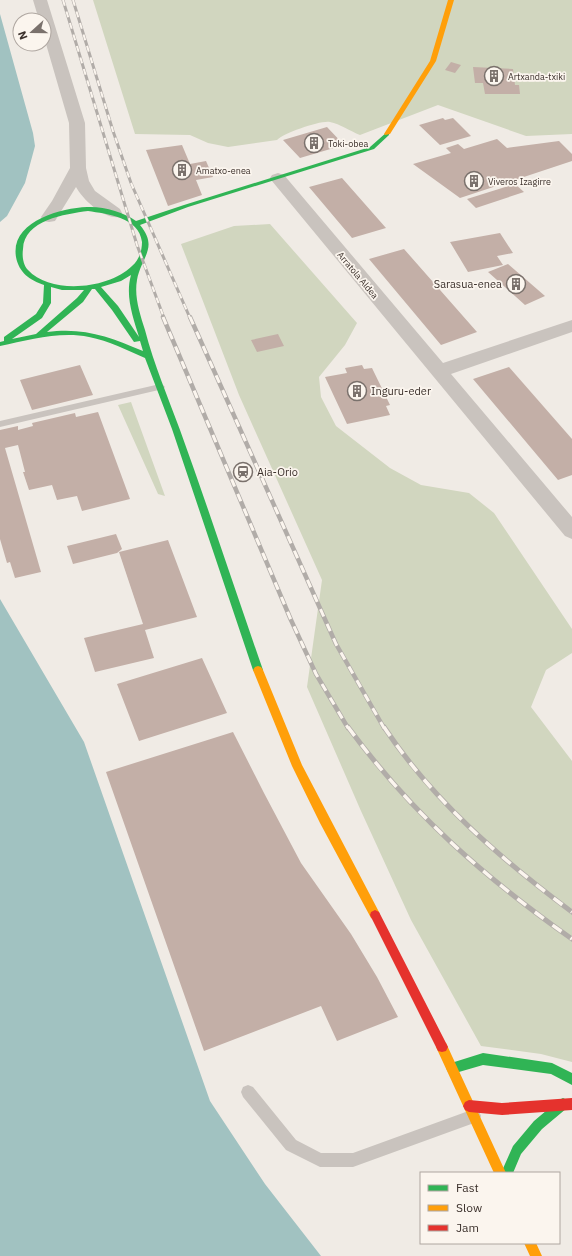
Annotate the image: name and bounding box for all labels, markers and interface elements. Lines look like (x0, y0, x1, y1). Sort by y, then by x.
north arrow (12, 12, 52, 52)
text: N (15, 29, 31, 42)
building icon: Artxanda-txiki (483, 65, 505, 87)
place label: Artxanda-txiki (508, 71, 565, 82)
building icon: Toki-obea (303, 132, 325, 154)
place label: Toki-obea (328, 138, 368, 149)
building icon: Amatxo-enea (171, 159, 193, 181)
place label: Amatxo-enea (196, 165, 251, 176)
building icon: Viveros Izagirre (463, 170, 485, 192)
place label: Viveros Izagirre (488, 176, 551, 187)
street label: Arratola Aldea (335, 249, 381, 301)
building icon: Sarasua-enea (505, 273, 527, 295)
place label: Sarasua-enea (434, 277, 502, 291)
building icon: Inguru-eder (346, 380, 368, 402)
place label: Inguru-eder (371, 384, 431, 398)
station icon: Aia-Orio (232, 461, 254, 483)
place label: Aia-Orio (257, 465, 298, 479)
legend (420, 1172, 560, 1244)
text: Fast (456, 1180, 479, 1195)
text: Slow (456, 1200, 482, 1215)
text: Jam (456, 1220, 479, 1235)

